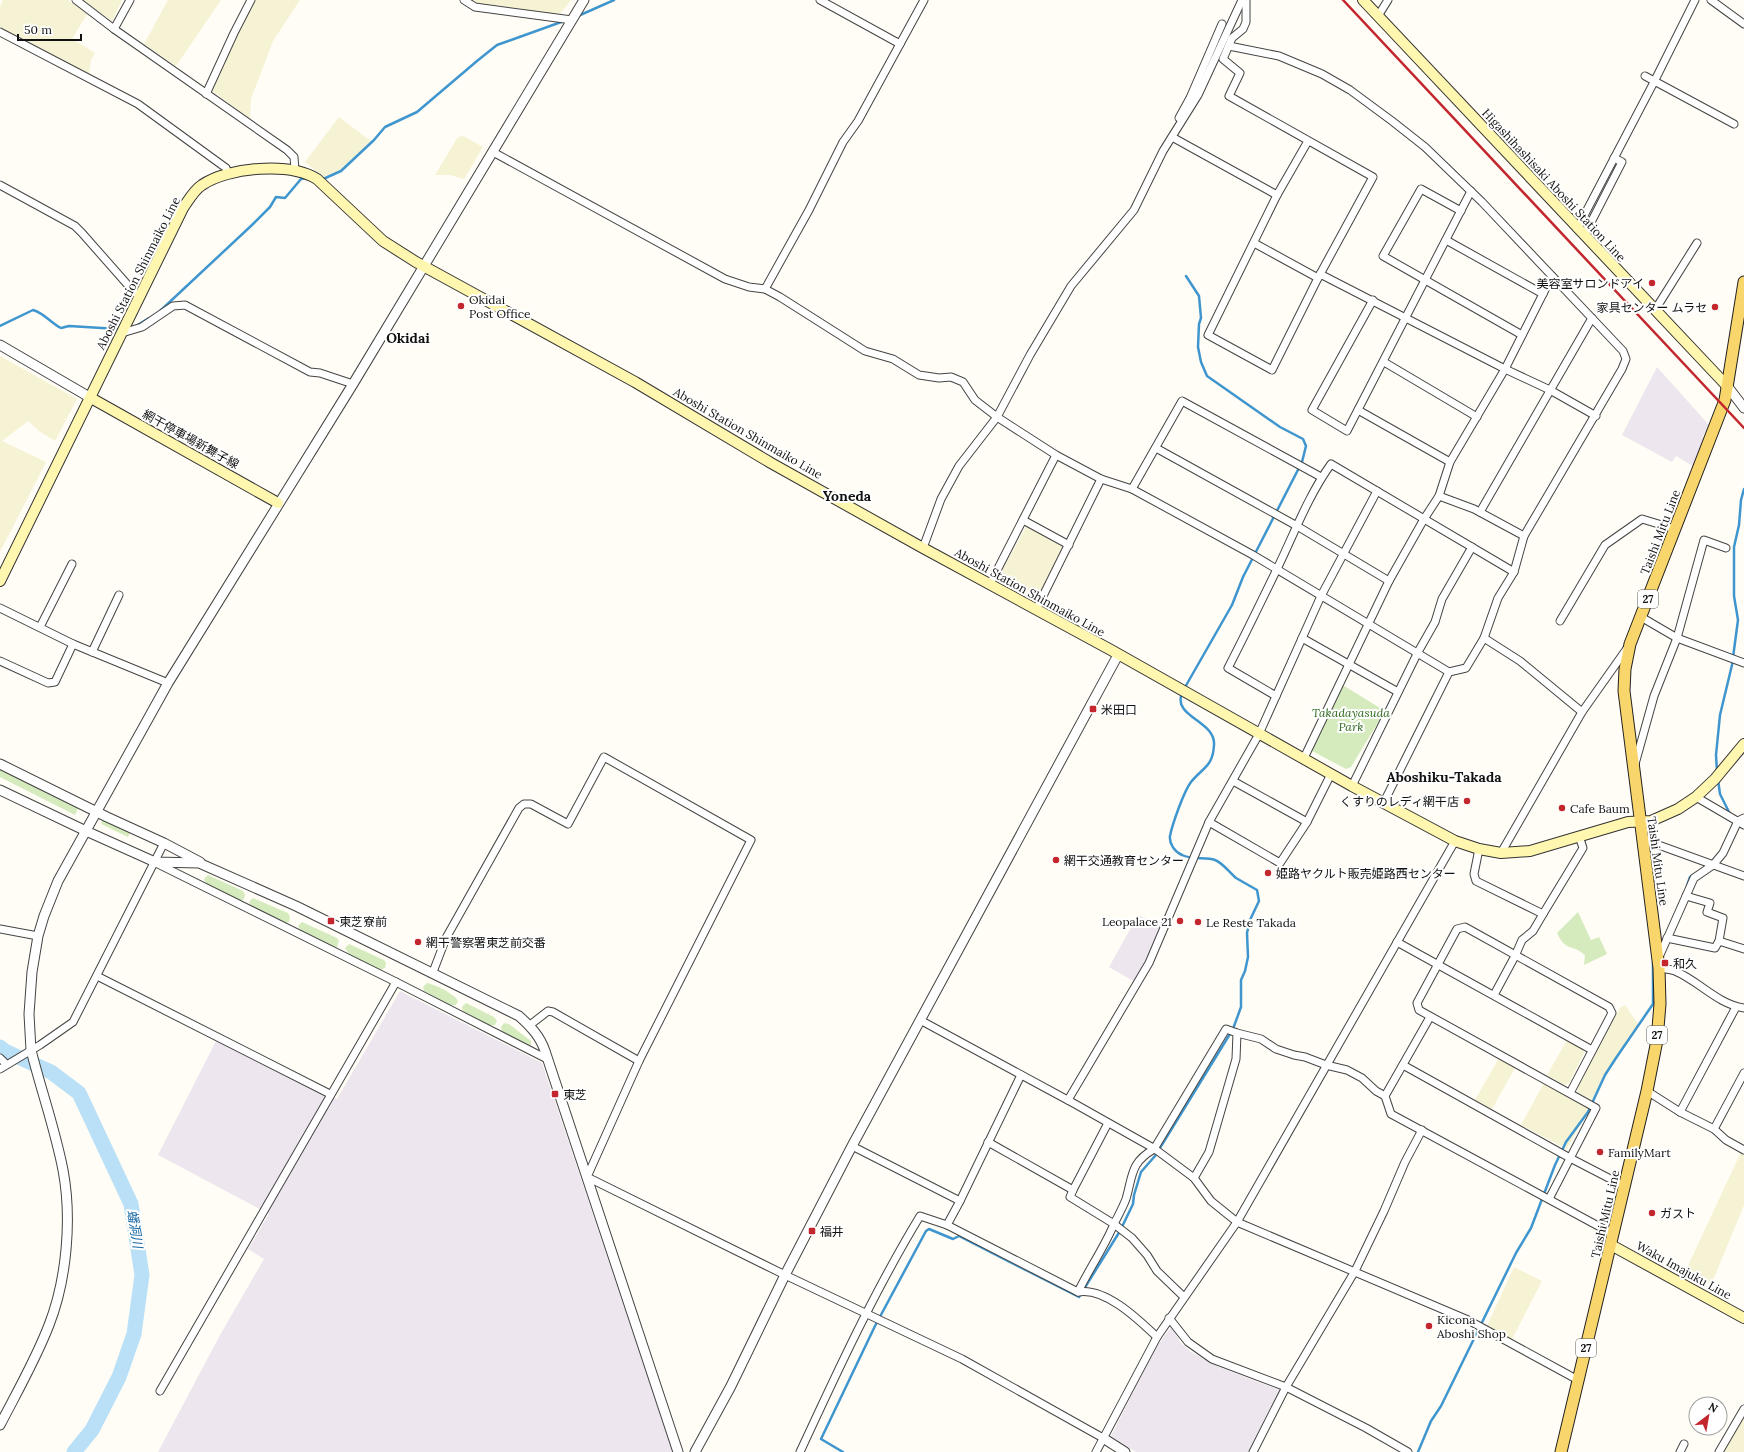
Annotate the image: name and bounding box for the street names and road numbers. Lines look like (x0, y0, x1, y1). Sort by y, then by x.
street label: Higashihashisaki Aboshi Station Line (1479, 105, 1629, 265)
street label: Aboshi Station Shinmaiko Line (92, 194, 183, 353)
street label: Aboshi Station Shinmaiko Line (670, 384, 826, 482)
street label: 網干停車場新舞子線 (140, 406, 242, 472)
street label: Taishi Mitu Line (1637, 487, 1683, 577)
street label: Aboshi Station Shinmaiko Line (951, 544, 1108, 640)
road number: 27 (1638, 590, 1658, 608)
street label: Taishi Mitu Line (1644, 815, 1672, 907)
road number: 27 (1647, 1026, 1667, 1044)
street label: Taishi Mitu Line (1588, 1168, 1623, 1259)
street label: Waku Imajuku Line (1634, 1238, 1735, 1303)
road number: 27 (1576, 1339, 1596, 1357)

